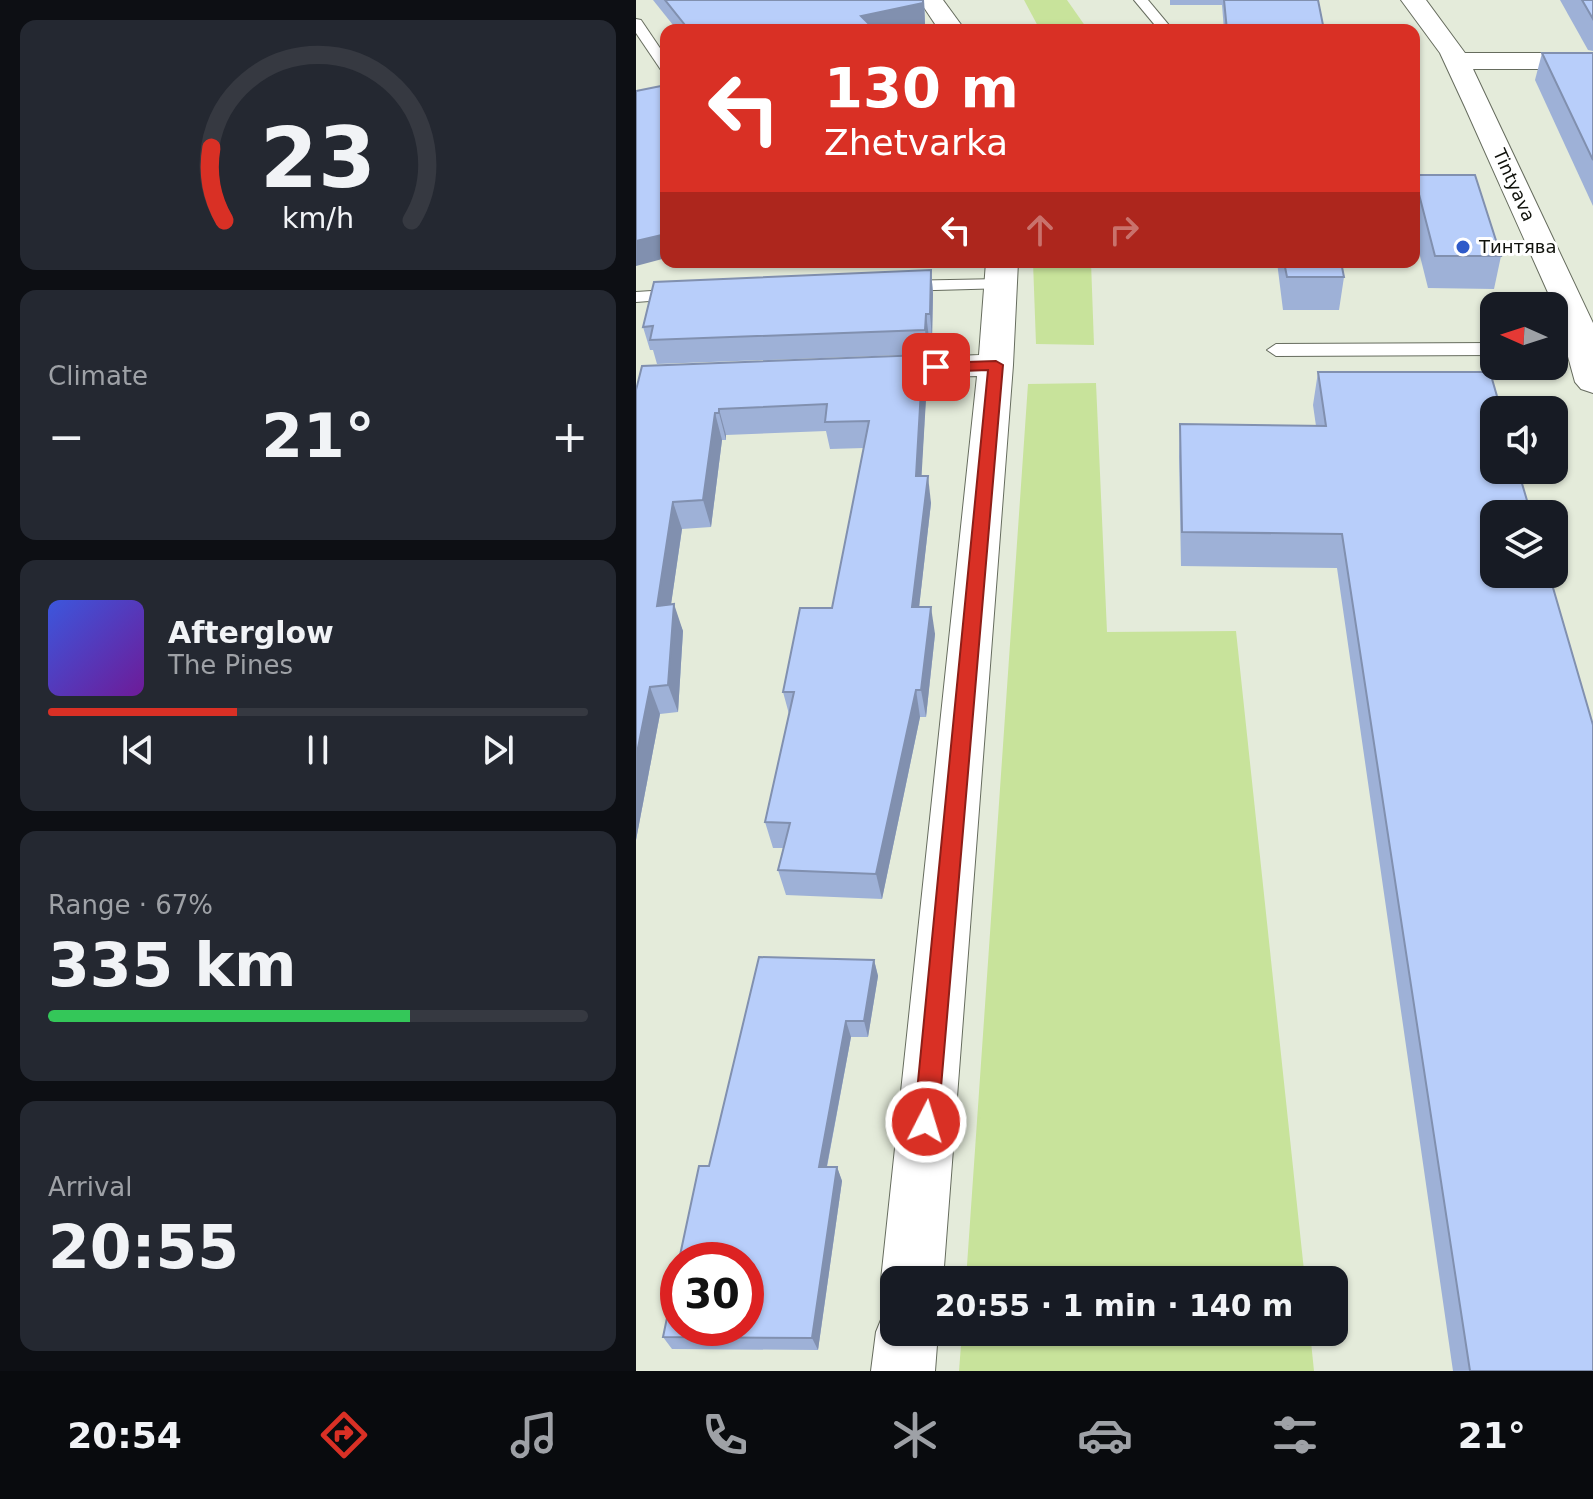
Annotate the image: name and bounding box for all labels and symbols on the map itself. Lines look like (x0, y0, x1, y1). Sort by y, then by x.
street label: Tintyava (1489, 144, 1540, 224)
place label: Тинтява (1478, 236, 1556, 257)
marker: Тинтява (1454, 238, 1472, 256)
north arrow (1480, 292, 1568, 380)
pin (902, 333, 970, 401)
position arrow (884, 1080, 968, 1164)
speed limit sign: 30 (660, 1242, 764, 1346)

